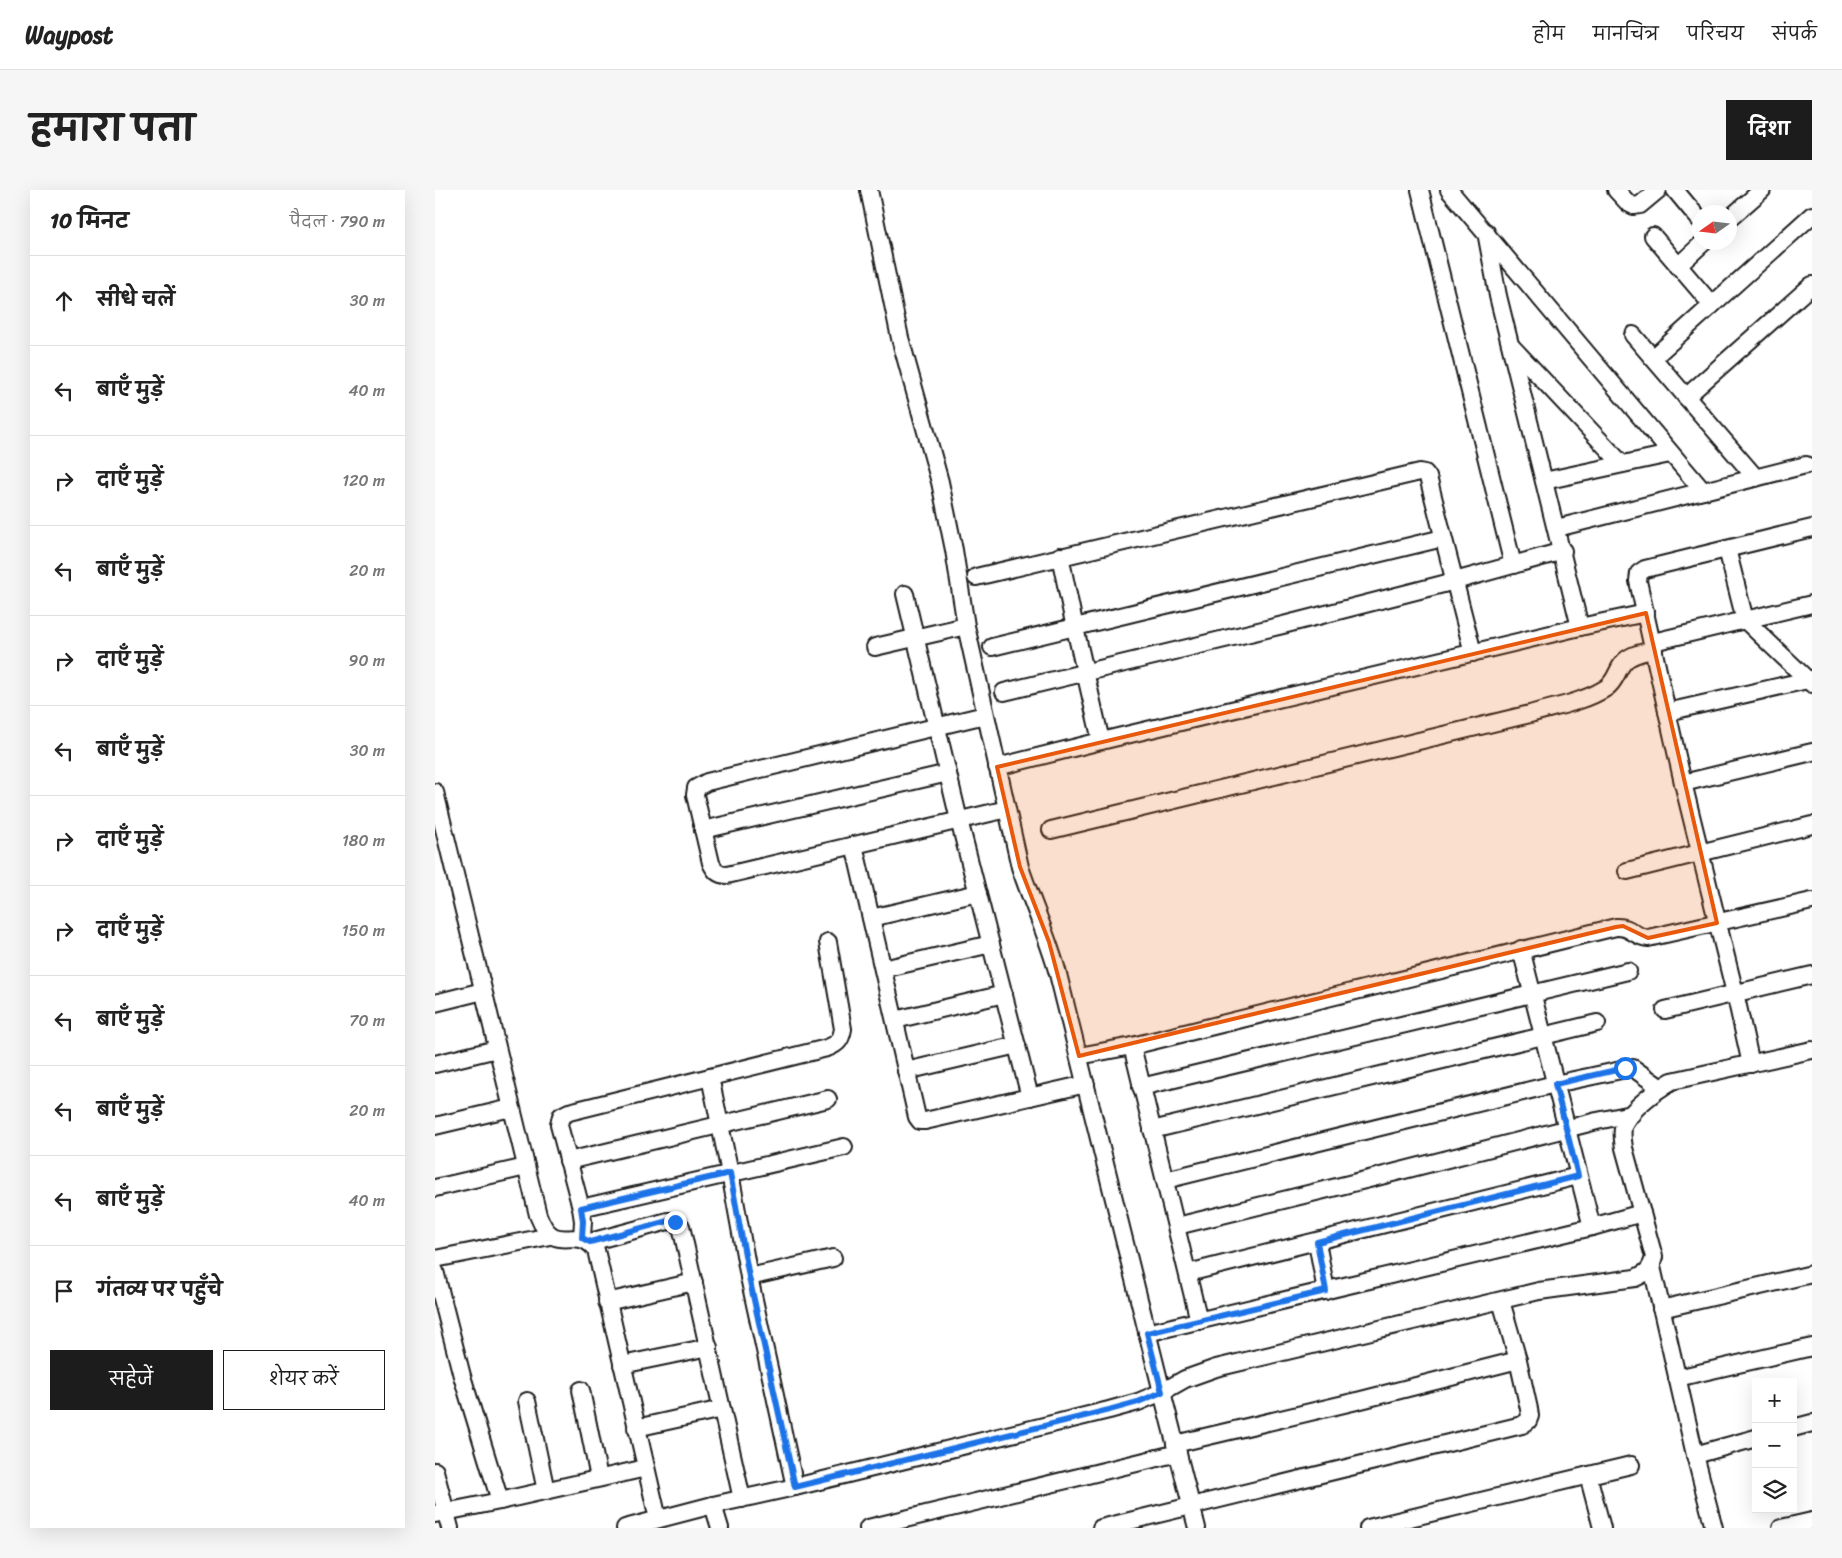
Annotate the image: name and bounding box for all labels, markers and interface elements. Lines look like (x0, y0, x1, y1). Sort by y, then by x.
text: Waypost (25, 14, 113, 56)
text: होम (1533, 18, 1565, 50)
text: मानचित्र (1593, 18, 1659, 50)
text: परिचय (1687, 18, 1744, 50)
text: संपर्क (1772, 18, 1817, 50)
text: हमारा पता (30, 97, 195, 159)
button: दिशा (1726, 100, 1812, 160)
text: 10 मिनट (50, 202, 129, 240)
north arrow (1692, 205, 1737, 250)
text: पैदल · 790 m (290, 207, 385, 236)
text: सीधे चलें (97, 283, 175, 316)
text: 30 m (350, 286, 385, 315)
icon: ahead (50, 287, 78, 315)
text: बाएँ मुड़ें (97, 373, 164, 406)
text: 40 m (348, 376, 385, 405)
icon: left (50, 377, 78, 405)
text: दाएँ मुड़ें (97, 463, 163, 496)
text: 120 m (342, 466, 385, 495)
icon: right (50, 467, 78, 495)
text: बाएँ मुड़ें (97, 553, 164, 586)
text: 20 m (349, 556, 385, 585)
icon: left (50, 557, 78, 585)
text: दाएँ मुड़ें (97, 643, 163, 676)
text: 90 m (349, 646, 385, 675)
icon: right (50, 647, 78, 675)
text: बाएँ मुड़ें (97, 733, 164, 766)
text: 30 m (350, 736, 385, 765)
icon: left (50, 737, 78, 765)
text: दाएँ मुड़ें (97, 823, 163, 856)
text: 180 m (342, 826, 385, 855)
icon: right (50, 827, 78, 855)
text: दाएँ मुड़ें (97, 913, 163, 946)
text: 150 m (342, 916, 385, 945)
icon: right (50, 917, 78, 945)
text: बाएँ मुड़ें (97, 1003, 164, 1036)
text: 70 m (349, 1006, 385, 1035)
icon: left (50, 1007, 78, 1035)
route start (1614, 1057, 1637, 1080)
text: बाएँ मुड़ें (97, 1093, 164, 1126)
text: 20 m (349, 1096, 385, 1125)
icon: left (50, 1097, 78, 1125)
text: बाएँ मुड़ें (97, 1183, 164, 1216)
text: 40 m (348, 1186, 385, 1215)
icon: left (50, 1187, 78, 1215)
route end (664, 1211, 687, 1234)
text: गंतव्य पर पहुँचे (97, 1273, 222, 1306)
icon: arrive (50, 1277, 78, 1305)
button: सहेजें (50, 1350, 213, 1410)
button: शेयर करें (223, 1350, 385, 1410)
map controls (1752, 1378, 1797, 1513)
button: + (1752, 1378, 1797, 1423)
button: − (1752, 1423, 1797, 1468)
button: layers (1752, 1468, 1797, 1513)

